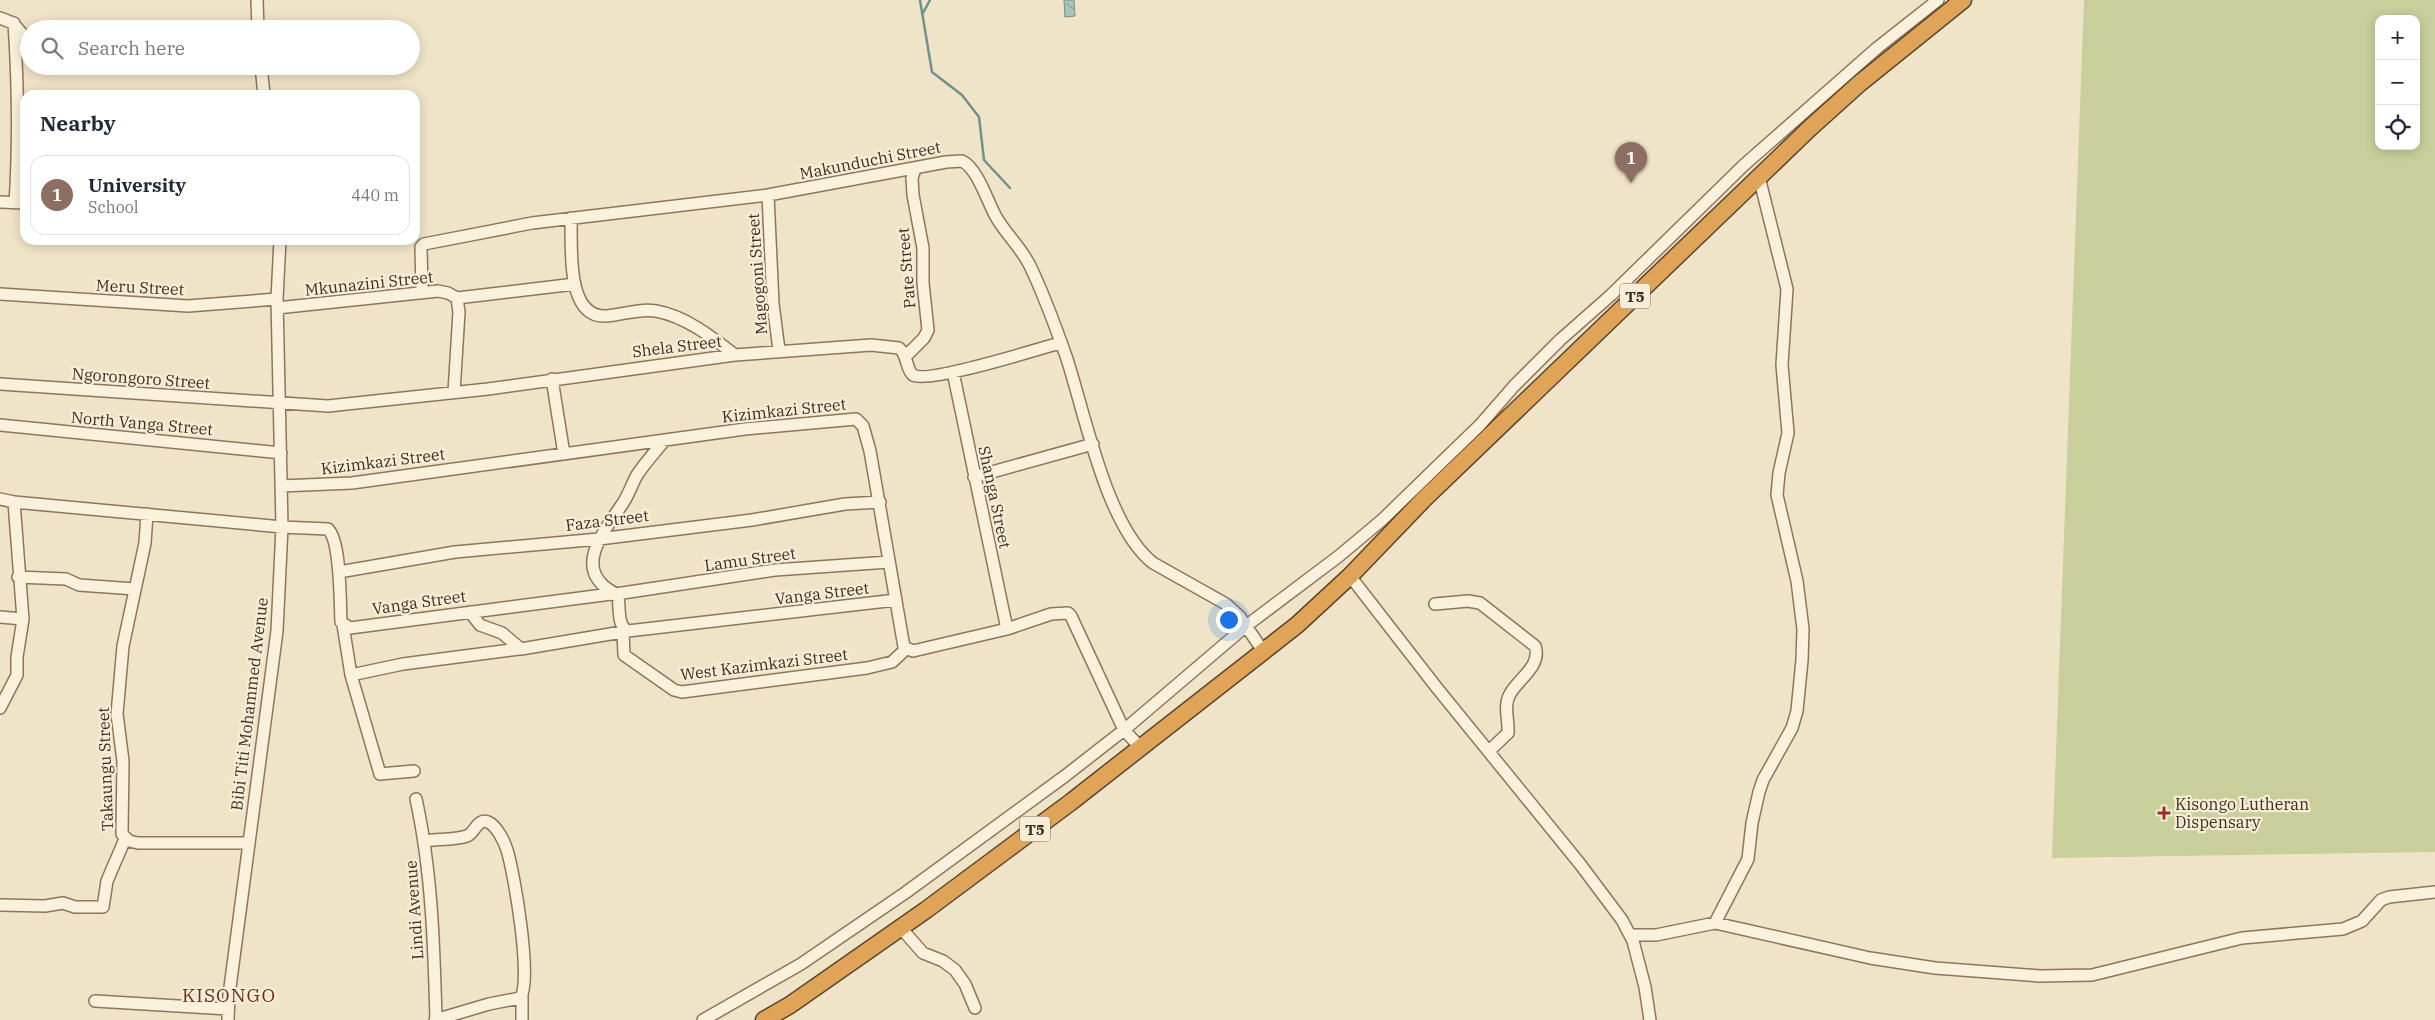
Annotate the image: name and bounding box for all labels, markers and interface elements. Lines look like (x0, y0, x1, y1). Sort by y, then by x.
map controls (2375, 15, 2420, 150)
button: + (2375, 15, 2420, 60)
search box (20, 20, 420, 75)
icon: search (38, 34, 66, 62)
text: Search here (78, 36, 185, 60)
button: − (2375, 60, 2420, 105)
button: locate (2375, 105, 2420, 150)
text: Nearby (40, 109, 116, 137)
street label: Makunduchi Street (798, 136, 943, 184)
pin: 1 (1615, 142, 1647, 183)
text: University (88, 173, 186, 197)
text: 1 (52, 185, 62, 205)
text: 440 m (351, 185, 399, 205)
text: School (88, 197, 139, 217)
street label: Magogoni Street (743, 212, 771, 335)
street label: Pate Street (892, 226, 920, 309)
street label: Mkunazini Street (304, 266, 435, 300)
street label: Meru Street (95, 275, 185, 299)
road number: T5 (1620, 284, 1650, 308)
street label: Shela Street (631, 331, 723, 361)
street label: Ngorongoro Street (71, 363, 211, 393)
street label: Kizimkazi Street (721, 394, 847, 426)
street label: North Vanga Street (70, 407, 214, 439)
street label: Kizimkazi Street (320, 443, 446, 479)
street label: Shanga Street (974, 444, 1016, 550)
street label: Faza Street (564, 505, 650, 535)
street label: Lamu Street (703, 543, 797, 575)
street label: Vanga Street (774, 577, 871, 609)
street label: Vanga Street (371, 585, 468, 618)
street label: Bibi Titi Mohammed Avenue (226, 596, 272, 812)
your location (1216, 607, 1242, 633)
street label: West Kazimkazi Street (679, 644, 849, 684)
street label: Takaungu Street (93, 706, 117, 831)
place label: Kisongo Lutheran Dispensary (2175, 794, 2309, 832)
marker: Kisongo Lutheran Dispensary (2157, 806, 2171, 820)
road number: T5 (1020, 816, 1050, 842)
street label: Lindi Avenue (401, 860, 427, 960)
district label: KISONGO (182, 983, 276, 1007)

